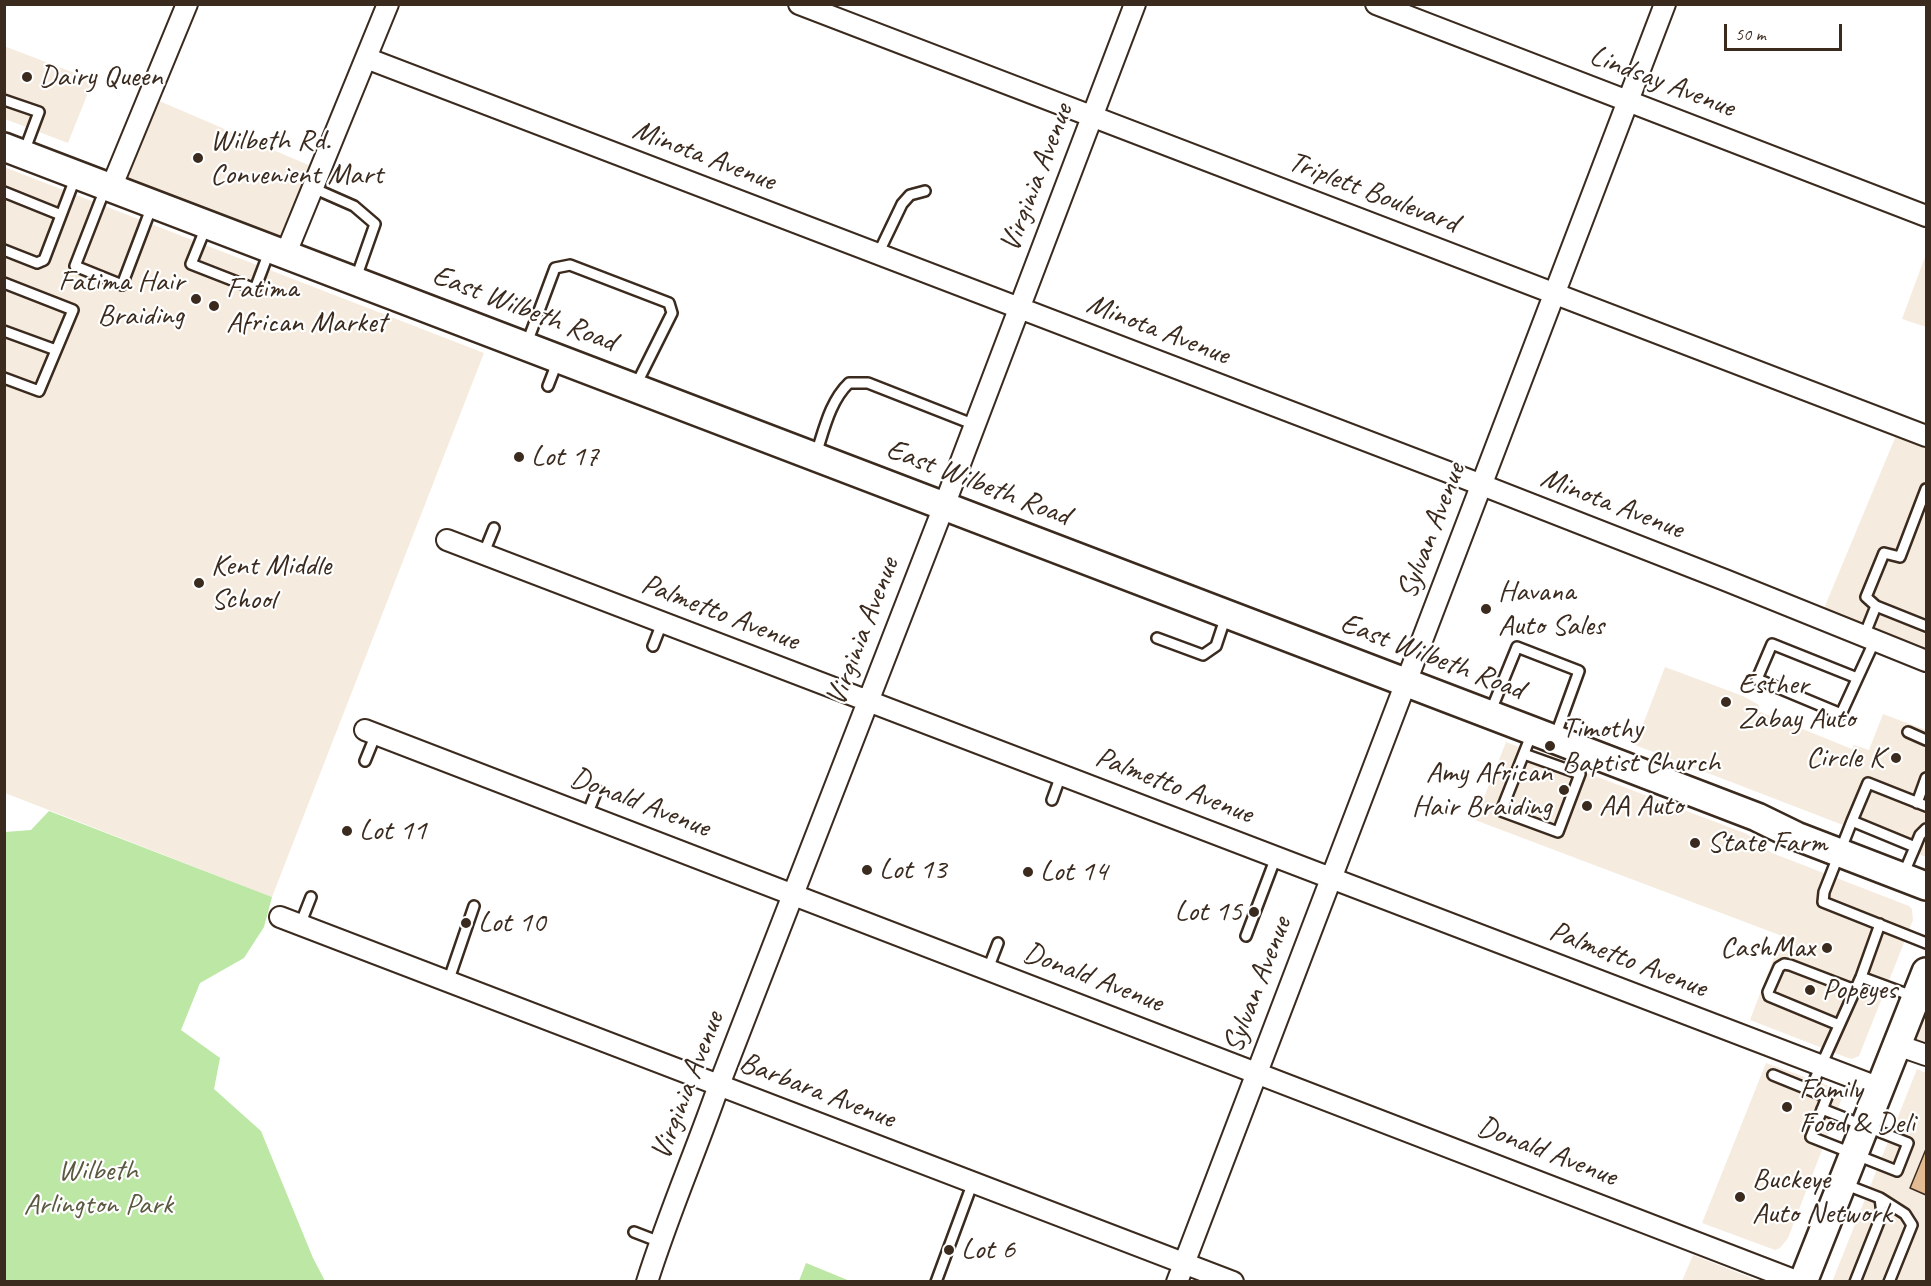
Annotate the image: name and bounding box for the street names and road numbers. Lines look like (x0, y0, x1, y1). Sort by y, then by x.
street label: Lindsay Avenue (1584, 38, 1740, 126)
street label: Virginia Avenue (992, 99, 1082, 257)
street label: Minota Avenue (628, 112, 780, 200)
street label: Triplett Boulevard (1283, 144, 1463, 242)
street label: East Wilbeth Road (427, 257, 621, 361)
street label: Minota Avenue (1082, 286, 1234, 374)
street label: East Wilbeth Road (881, 431, 1075, 535)
street label: Sylvan Avenue (1390, 458, 1474, 604)
street label: Minota Avenue (1536, 460, 1688, 548)
street label: Virginia Avenue (818, 553, 908, 711)
street label: Palmetto Avenue (636, 567, 804, 659)
street label: East Wilbeth Road (1335, 605, 1529, 709)
street label: Palmetto Avenue (1090, 740, 1258, 832)
street label: Donald Avenue (565, 760, 715, 846)
street label: Sylvan Avenue (1216, 912, 1300, 1058)
street label: Palmetto Avenue (1544, 914, 1712, 1006)
street label: Donald Avenue (1018, 935, 1168, 1021)
street label: Virginia Avenue (643, 1007, 733, 1165)
street label: Barbara Avenue (734, 1045, 900, 1137)
street label: Donald Avenue (1472, 1109, 1622, 1195)

